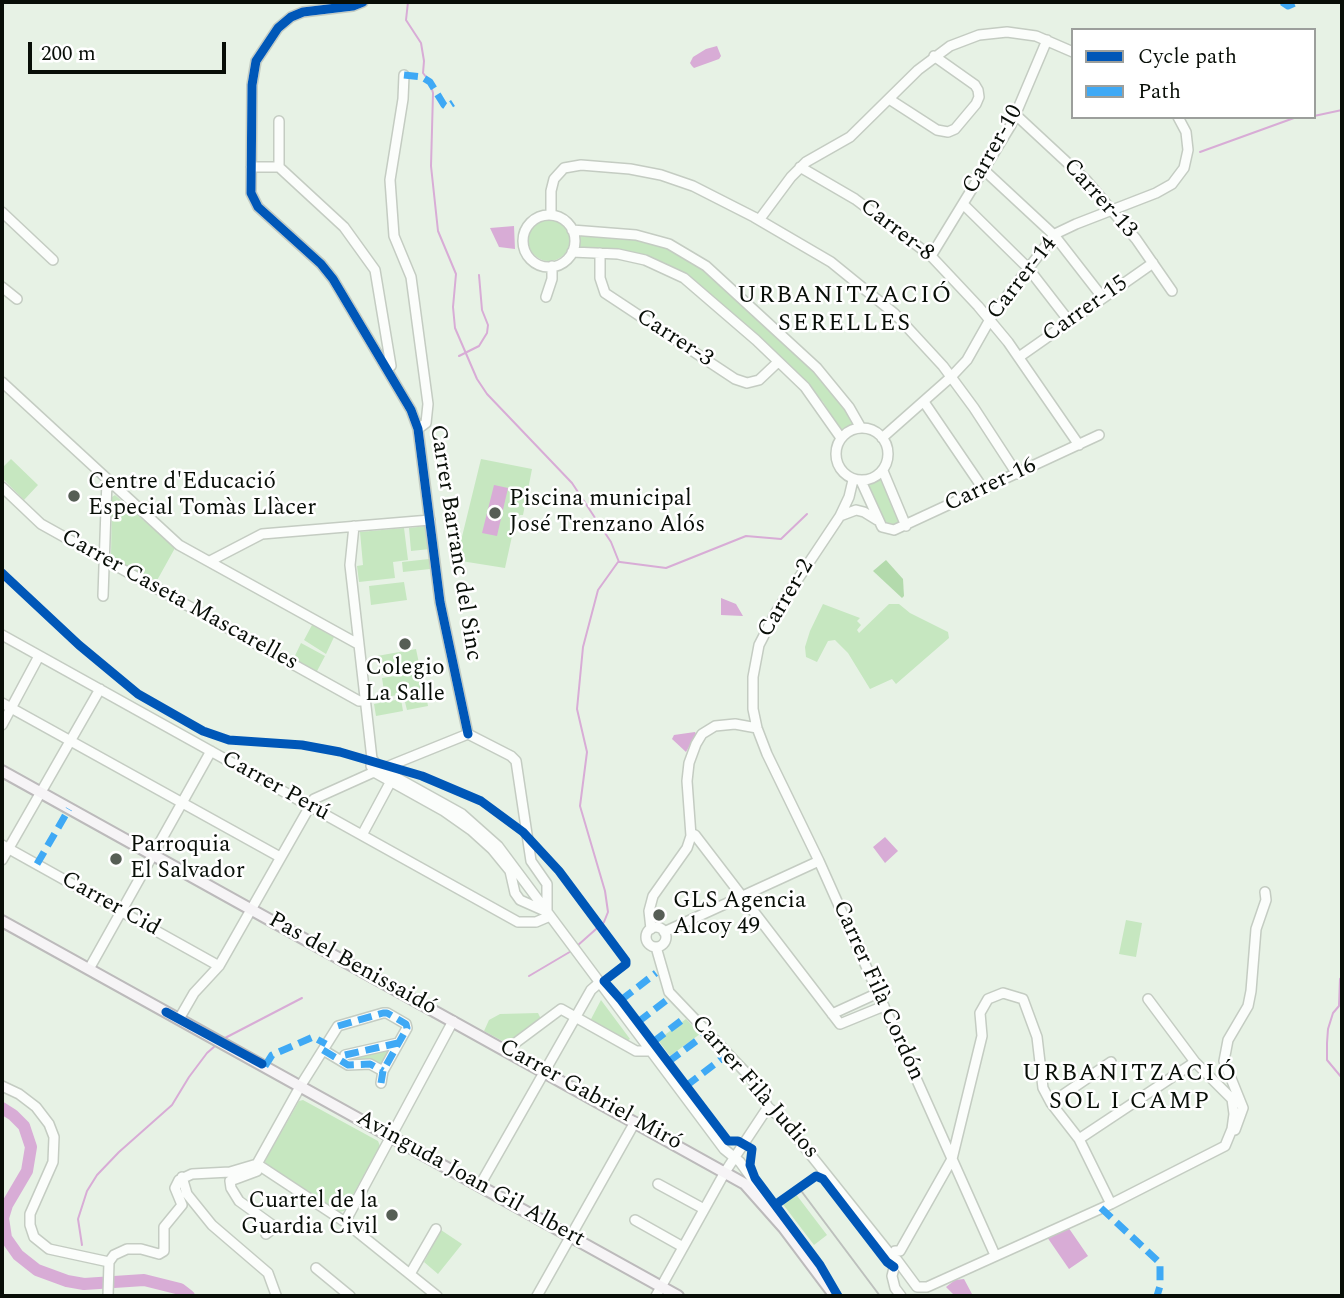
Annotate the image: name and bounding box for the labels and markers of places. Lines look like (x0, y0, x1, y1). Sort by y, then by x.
place label: Centre d'Educació Especial Tomàs Llàcer (88, 469, 316, 523)
place label: Piscina municipal José Trenzano Alós (509, 486, 705, 540)
marker: Centre d'Educació Especial Tomàs Llàcer (66, 488, 82, 504)
marker: Piscina municipal José Trenzano Alós (487, 505, 503, 521)
marker: Colegio La Salle (397, 636, 413, 652)
place label: Colegio La Salle (365, 655, 445, 709)
place label: Parroquia El Salvador (130, 832, 245, 886)
marker: Parroquia El Salvador (108, 851, 124, 867)
place label: GLS Agencia Alcoy 49 (673, 888, 806, 942)
marker: GLS Agencia Alcoy 49 (651, 907, 667, 923)
place label: Cuartel de la Guardia Civil (241, 1188, 378, 1242)
marker: Cuartel de la Guardia Civil (384, 1207, 400, 1223)

